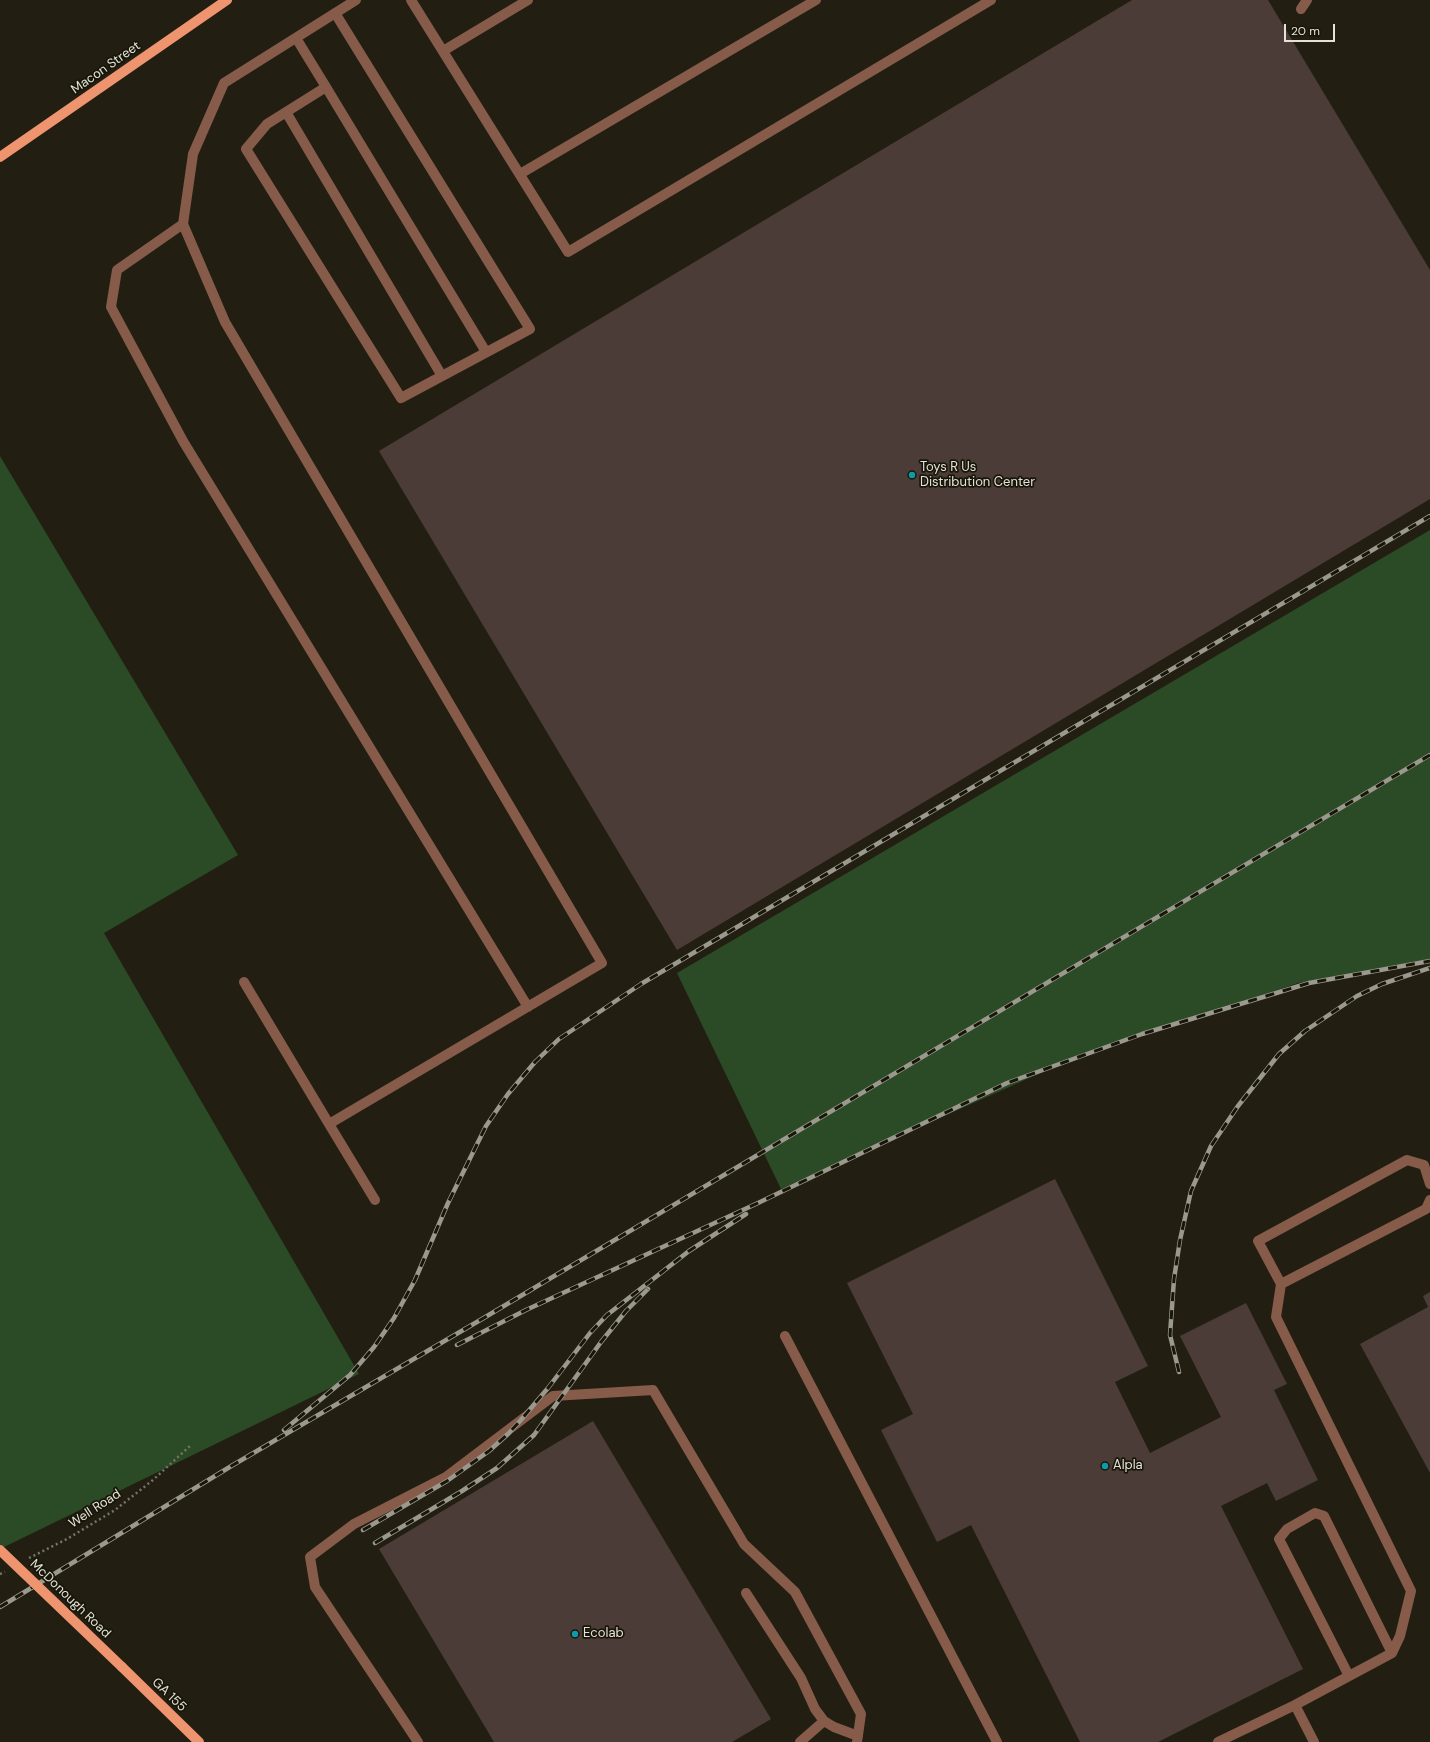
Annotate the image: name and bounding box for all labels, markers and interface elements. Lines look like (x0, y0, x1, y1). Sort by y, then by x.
scale bar (1286, 16, 1337, 42)
text: 20 m (1291, 23, 1320, 39)
street label: Macon Street (68, 38, 144, 98)
place label: Toys R Us Distribution Center (920, 460, 1035, 491)
marker: Toys R Us Distribution Center (907, 470, 917, 480)
place label: Alpla (1113, 1458, 1143, 1474)
marker: Alpla (1100, 1461, 1110, 1471)
street label: Well Road (66, 1486, 124, 1532)
street label: McDonough Road (26, 1557, 114, 1641)
place label: Ecolab (583, 1626, 624, 1642)
marker: Ecolab (570, 1629, 580, 1639)
street label: GA 155 (149, 1675, 189, 1715)

